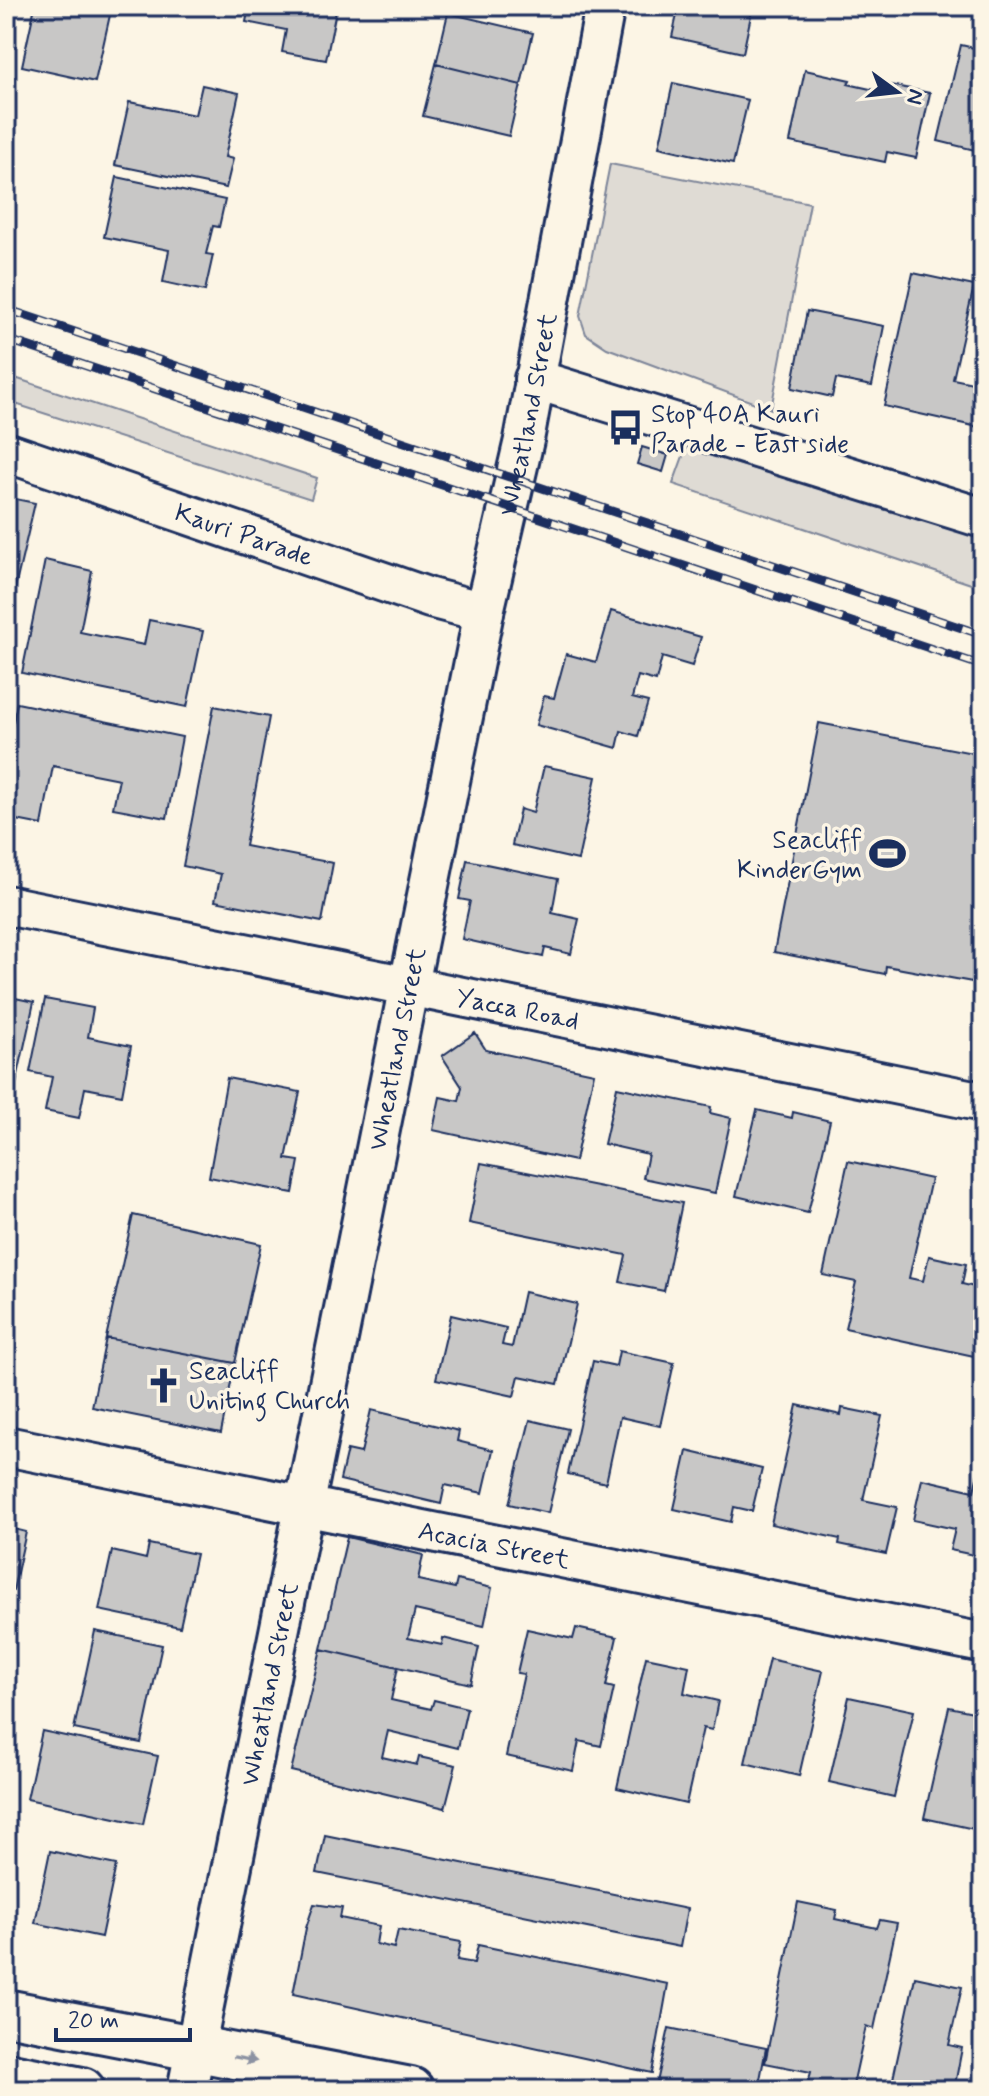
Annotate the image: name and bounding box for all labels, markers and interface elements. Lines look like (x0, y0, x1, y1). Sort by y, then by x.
north arrow (857, 52, 937, 132)
text: N (899, 86, 930, 107)
street label: Wheatland Street (492, 310, 566, 520)
place label: Stop 40A Kauri Parade - East side (651, 398, 849, 462)
bus stop icon: Stop 40A Kauri Parade - East side (606, 409, 644, 447)
street label: Kauri Parade (170, 496, 317, 575)
place label: Seacliff KinderGym (737, 824, 862, 888)
sports icon: Seacliff KinderGym (869, 835, 907, 873)
street label: Wheatland Street (361, 945, 435, 1154)
street label: Yacca Road (453, 981, 582, 1039)
place label: Seacliff Uniting Church (189, 1355, 350, 1422)
church icon: Seacliff Uniting Church (144, 1366, 182, 1404)
street label: Acacia Street (415, 1515, 573, 1578)
street label: Wheatland Street (234, 1580, 308, 1789)
scale bar (56, 1992, 190, 2042)
text: 20 m (68, 2006, 119, 2037)
one-way arrow (233, 2054, 258, 2066)

